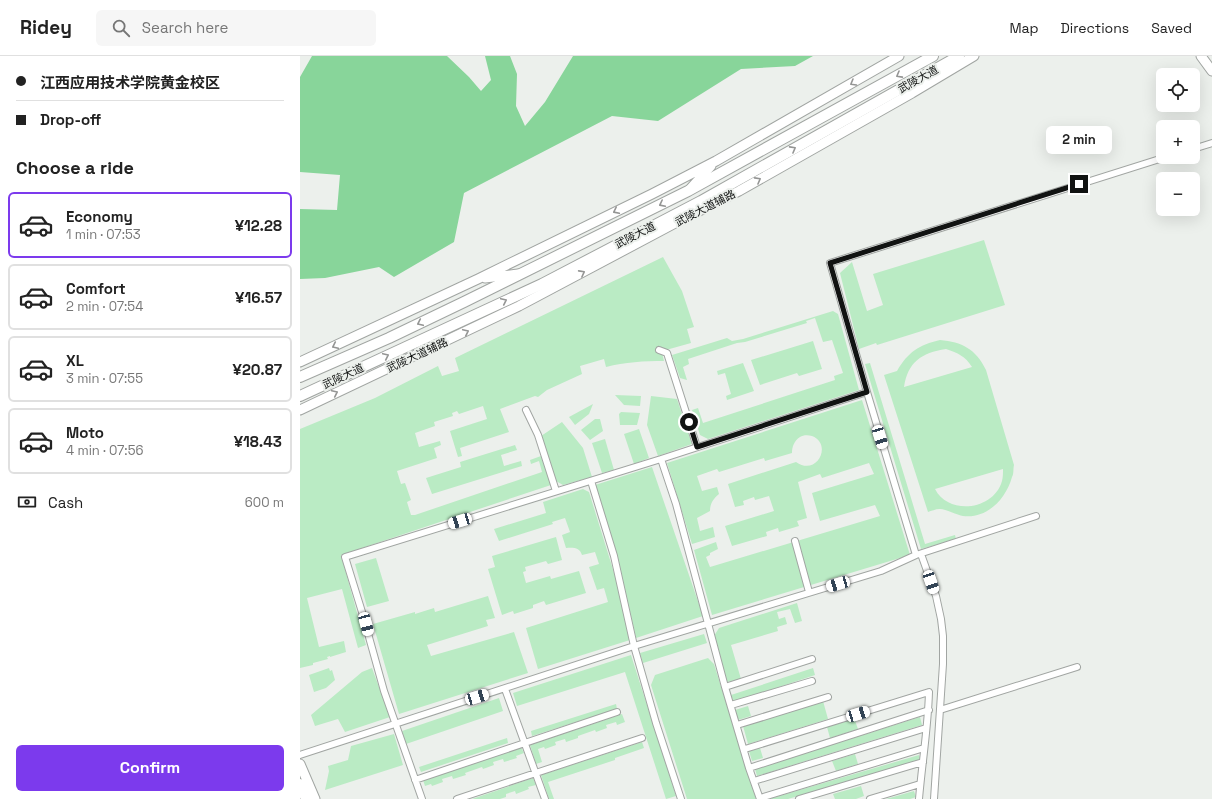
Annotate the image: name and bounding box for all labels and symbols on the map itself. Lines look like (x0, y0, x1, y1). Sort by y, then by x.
street label: 武陵大道 (895, 62, 941, 96)
one-way arrow (896, 71, 903, 78)
one-way arrow (850, 78, 858, 85)
callout: 2 min (1046, 126, 1112, 154)
one-way arrow (788, 147, 796, 154)
route end (1070, 175, 1088, 193)
one-way arrow (754, 177, 761, 184)
street label: 武陵大道辅路 (672, 187, 738, 229)
one-way arrow (659, 199, 666, 207)
one-way arrow (613, 206, 620, 214)
street label: 武陵大道 (612, 219, 658, 251)
one-way arrow (577, 270, 585, 278)
one-way arrow (500, 298, 507, 306)
one-way arrow (416, 318, 424, 326)
one-way arrow (461, 329, 469, 337)
street label: 武陵大道辅路 (384, 335, 450, 375)
one-way arrow (331, 341, 339, 349)
one-way arrow (382, 353, 390, 361)
street label: 武陵大道 (320, 360, 366, 392)
one-way arrow (331, 390, 339, 398)
route start (680, 413, 698, 431)
car (871, 424, 889, 450)
car (447, 512, 473, 530)
car (921, 569, 941, 595)
car (825, 575, 851, 593)
car (357, 611, 375, 637)
car (464, 688, 490, 706)
car (845, 705, 871, 723)

